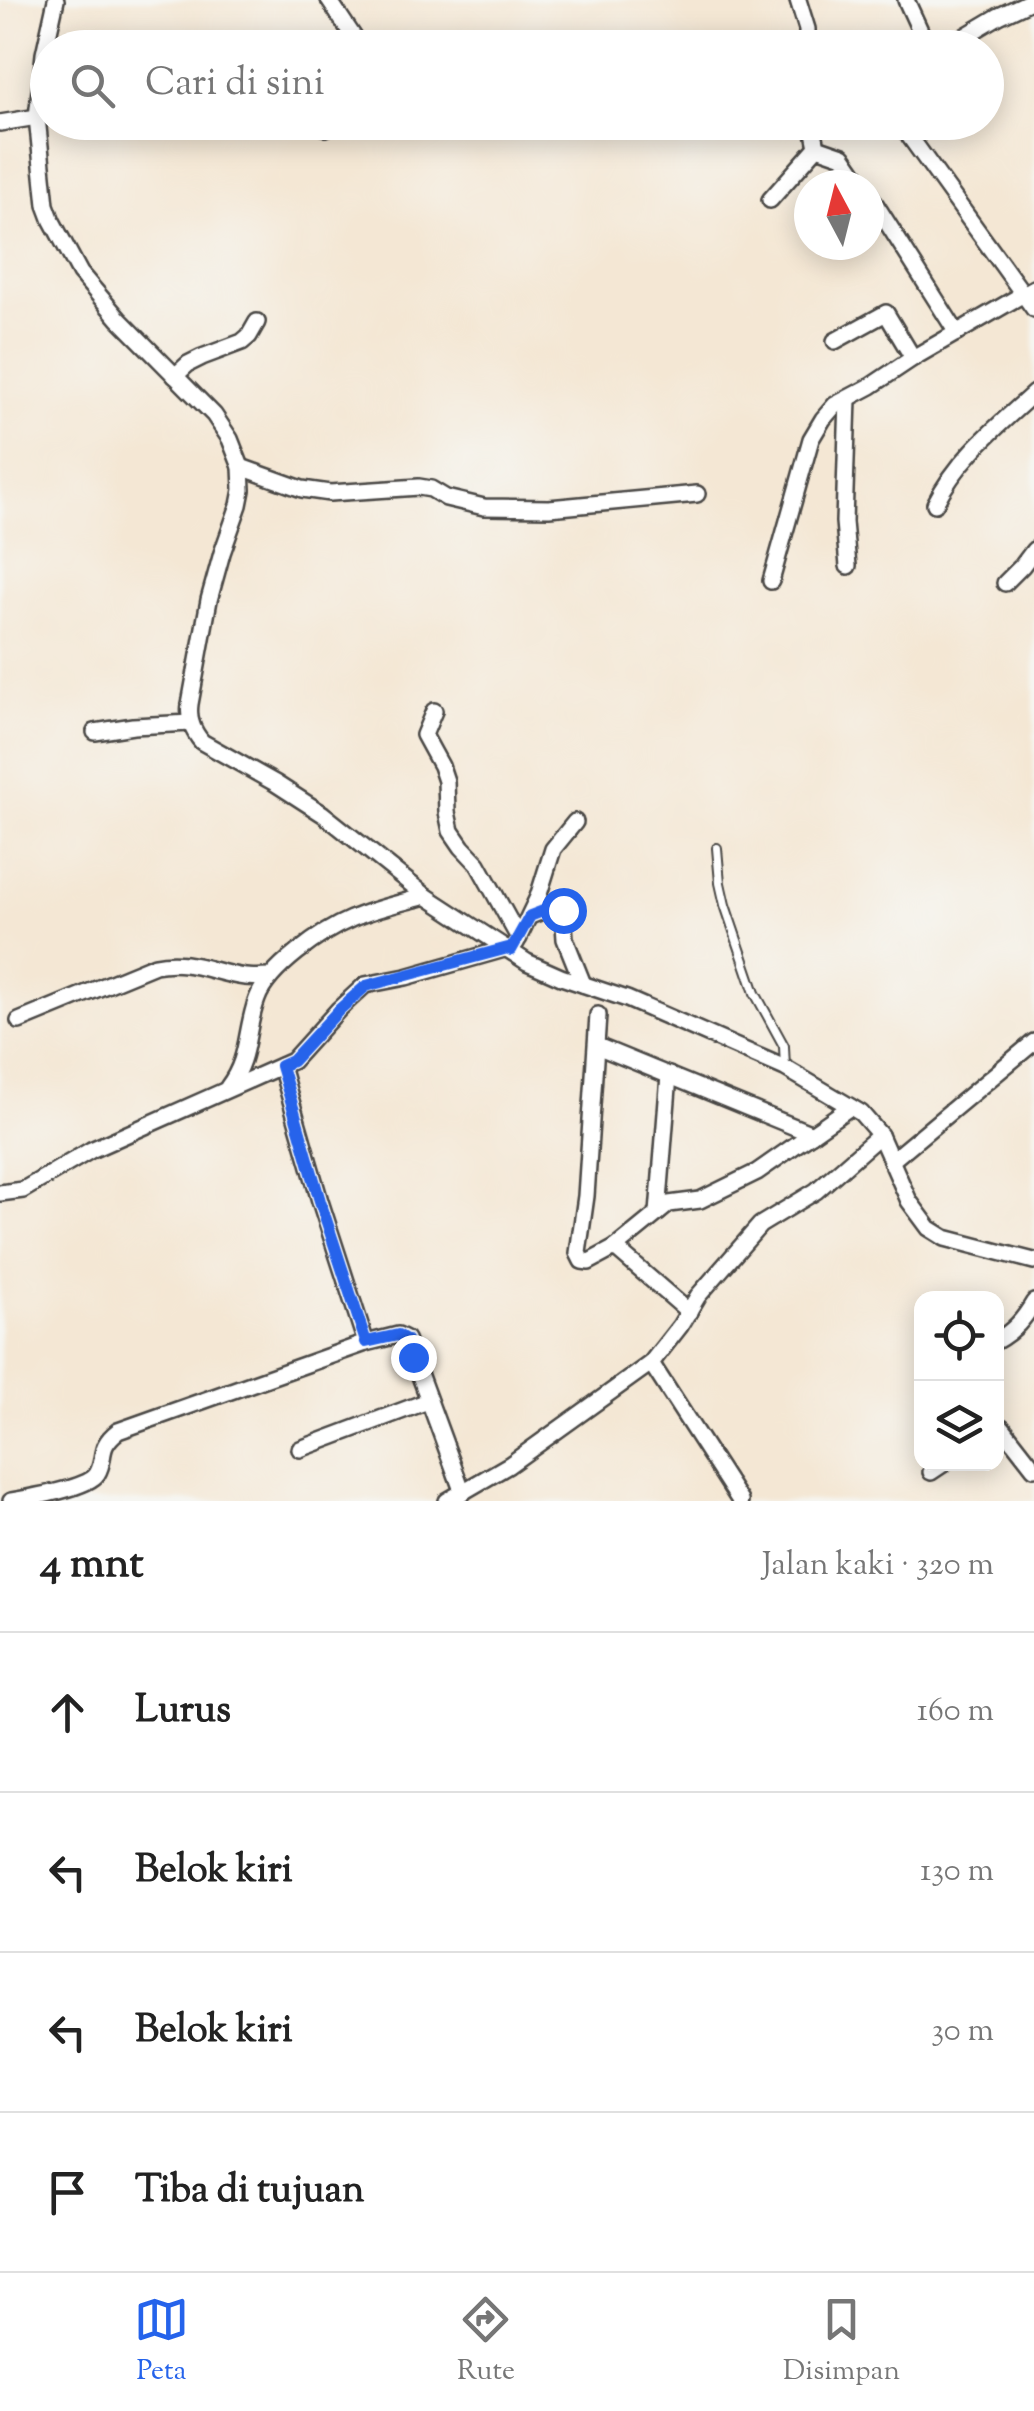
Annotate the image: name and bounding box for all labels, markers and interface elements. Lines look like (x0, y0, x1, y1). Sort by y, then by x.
search box (30, 30, 1004, 140)
icon: search (65, 58, 120, 113)
text: Cari di sini (145, 58, 325, 112)
north arrow (794, 170, 884, 260)
route start (541, 888, 587, 934)
map controls (914, 1291, 1004, 1471)
button: locate (914, 1291, 1004, 1381)
route end (391, 1335, 437, 1381)
button: layers (914, 1381, 1004, 1471)
text: 4 mnt (40, 1536, 144, 1596)
text: Jalan kaki · 320 m (762, 1543, 994, 1589)
icon: ahead (40, 1685, 95, 1740)
text: Lurus (135, 1685, 231, 1739)
text: 160 m (917, 1689, 994, 1735)
icon: left (40, 1845, 95, 1900)
text: Belok kiri (135, 1845, 292, 1899)
text: 130 m (920, 1849, 994, 1895)
icon: left (40, 2005, 95, 2060)
text: Belok kiri (135, 2005, 292, 2059)
text: 30 m (931, 2009, 994, 2055)
icon: arrive (40, 2165, 95, 2220)
text: Tiba di tujuan (135, 2165, 364, 2219)
tab: Peta (134, 2292, 189, 2392)
tab: Rute (457, 2292, 515, 2392)
tab: Disimpan (783, 2292, 900, 2392)

